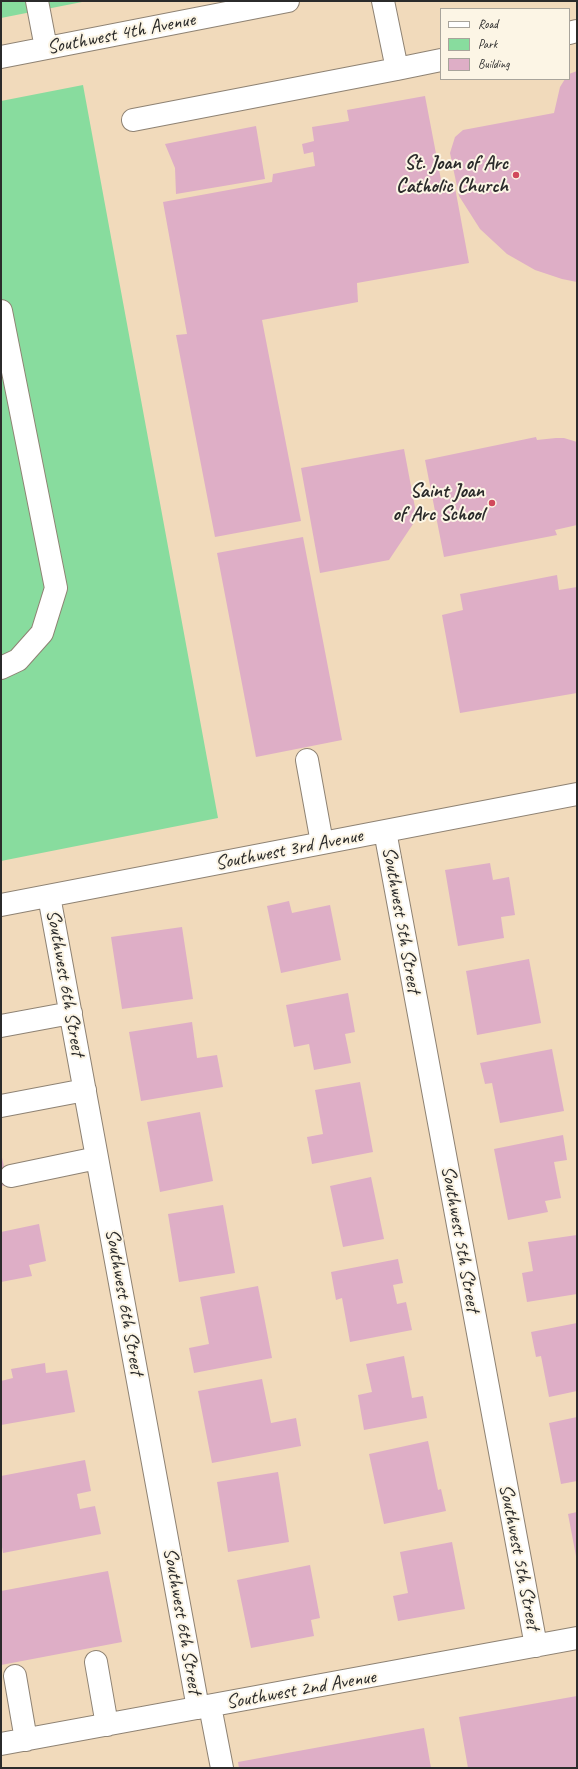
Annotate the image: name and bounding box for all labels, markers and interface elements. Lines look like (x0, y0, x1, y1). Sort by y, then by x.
street label: Southwest 4th Avenue (45, 8, 197, 60)
legend (440, 8, 570, 80)
text: Road (478, 16, 498, 32)
text: Park (478, 36, 497, 52)
text: Building (478, 56, 510, 72)
place label: St. Joan of Arc Catholic Church (396, 152, 508, 199)
marker: St. Joan of Arc Catholic Church (511, 170, 521, 180)
place label: Saint Joan of Arc School (393, 480, 484, 527)
marker: Saint Joan of Arc School (487, 498, 497, 508)
street label: Southwest 3rd Avenue (213, 824, 365, 876)
street label: Southwest 5th Street (376, 845, 426, 995)
street label: Southwest 6th Street (40, 908, 90, 1058)
street label: Southwest 5th Street (435, 1164, 485, 1314)
street label: Southwest 6th Street (99, 1227, 149, 1377)
street label: Southwest 5th Street (493, 1482, 545, 1632)
street label: Southwest 6th Street (157, 1546, 207, 1696)
street label: Southwest 2nd Avenue (224, 1665, 378, 1715)

